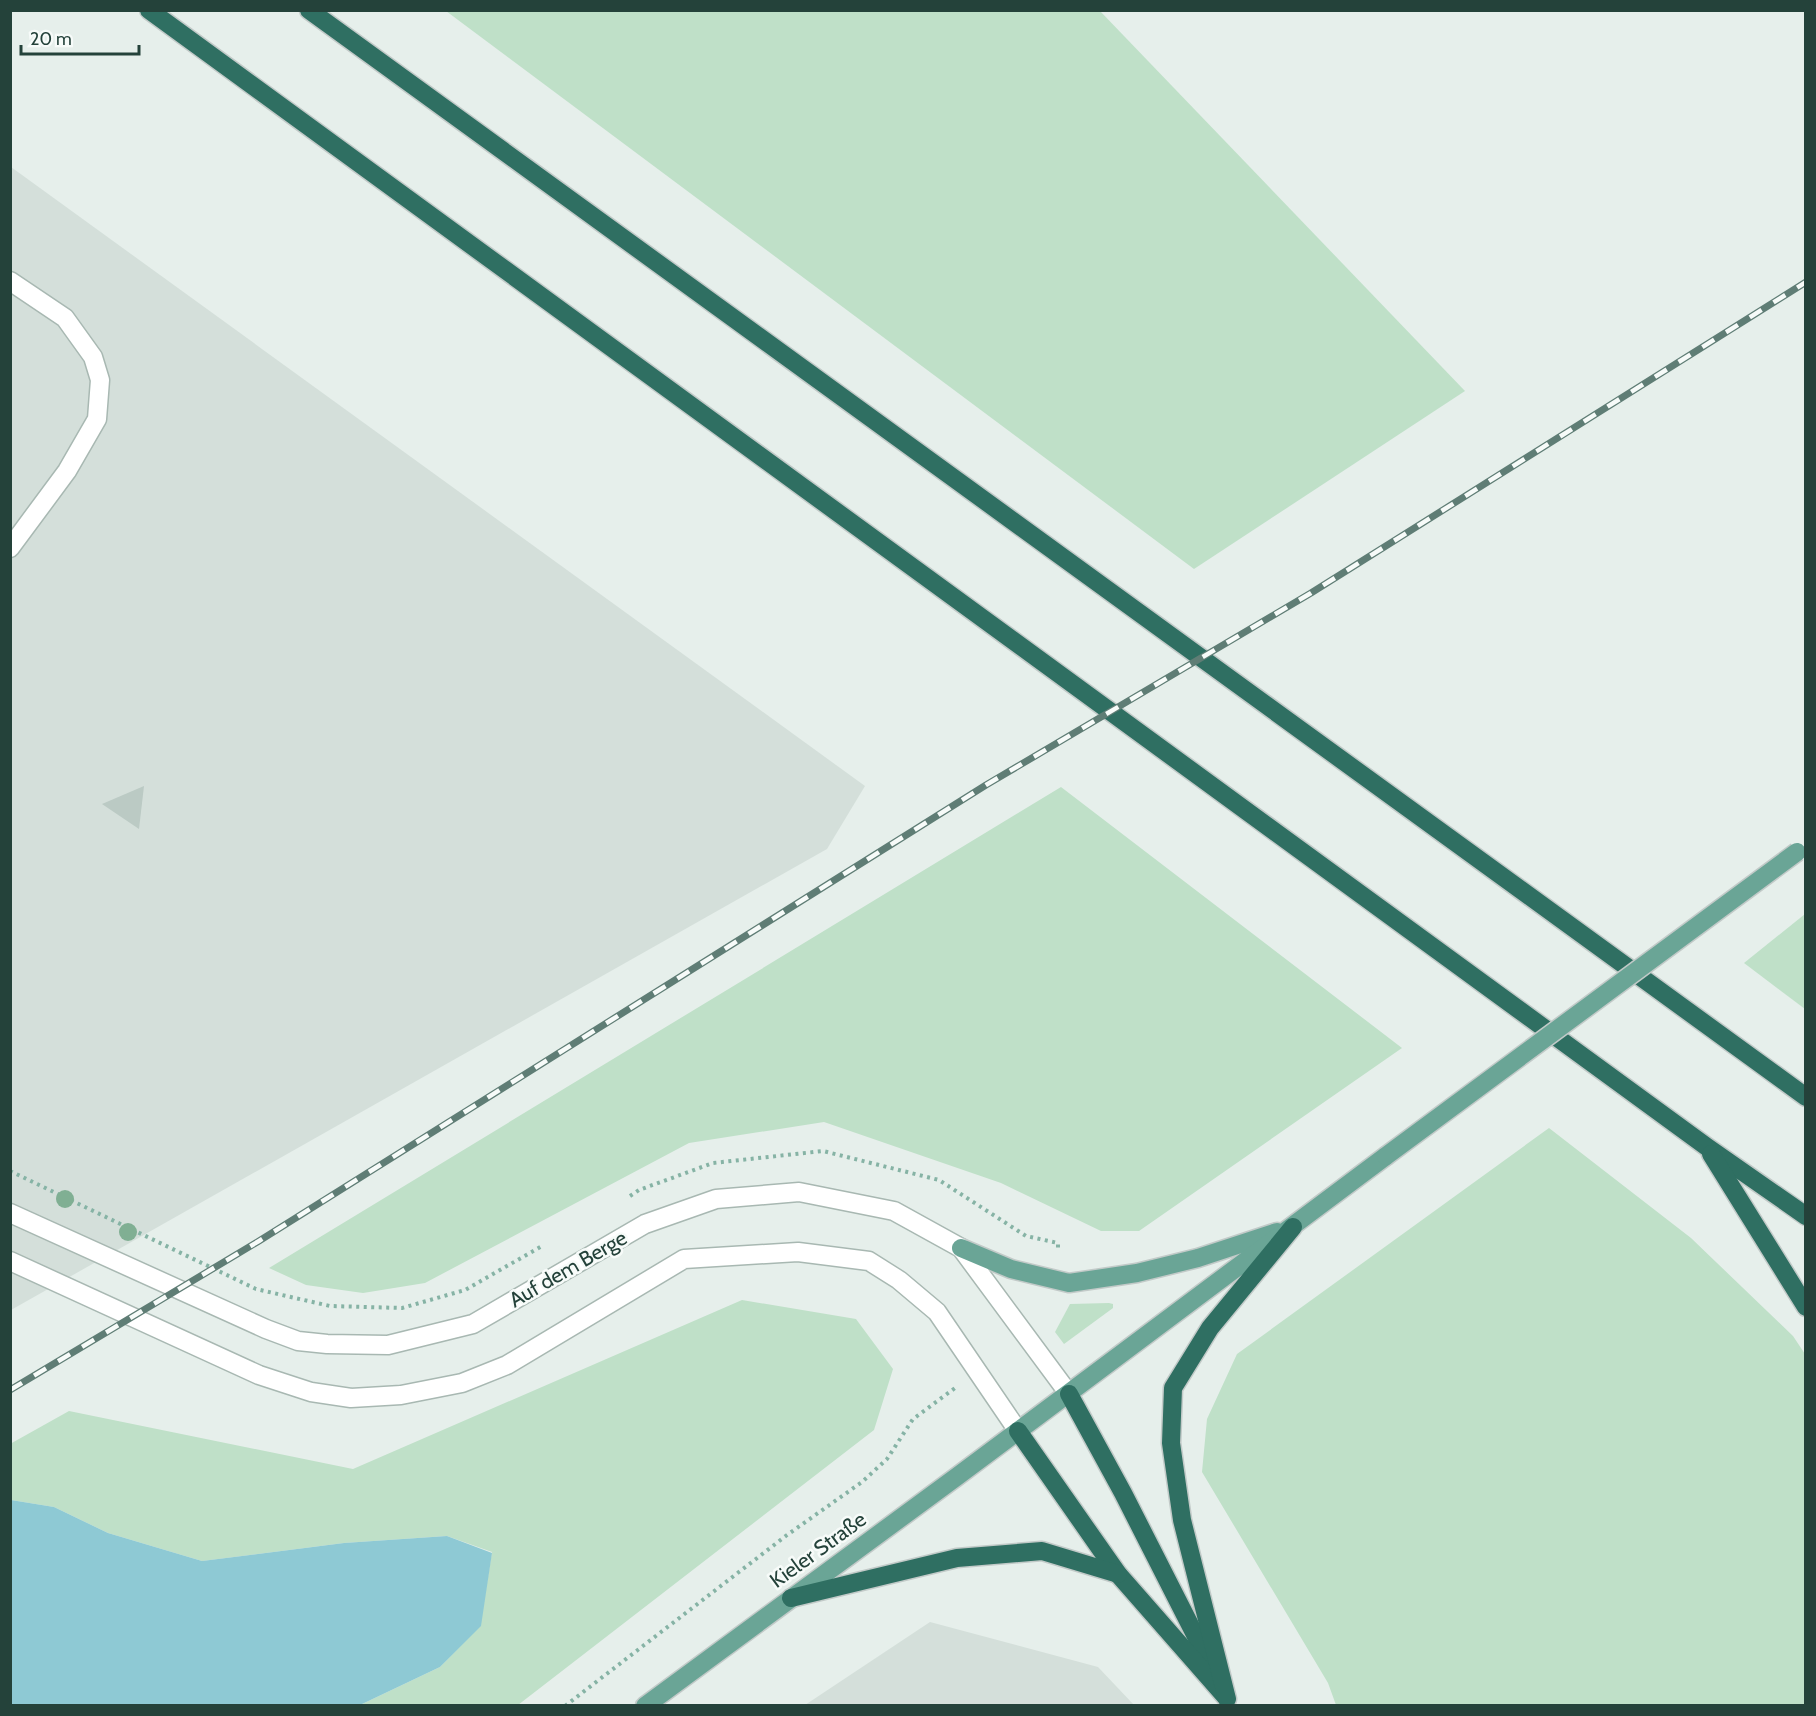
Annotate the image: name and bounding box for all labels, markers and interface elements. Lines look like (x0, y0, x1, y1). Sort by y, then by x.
scale bar (21, 18, 140, 56)
text: 20 m (30, 28, 72, 50)
street label: Auf dem Berge (504, 1225, 631, 1312)
street label: Kieler Straße (765, 1506, 871, 1593)

